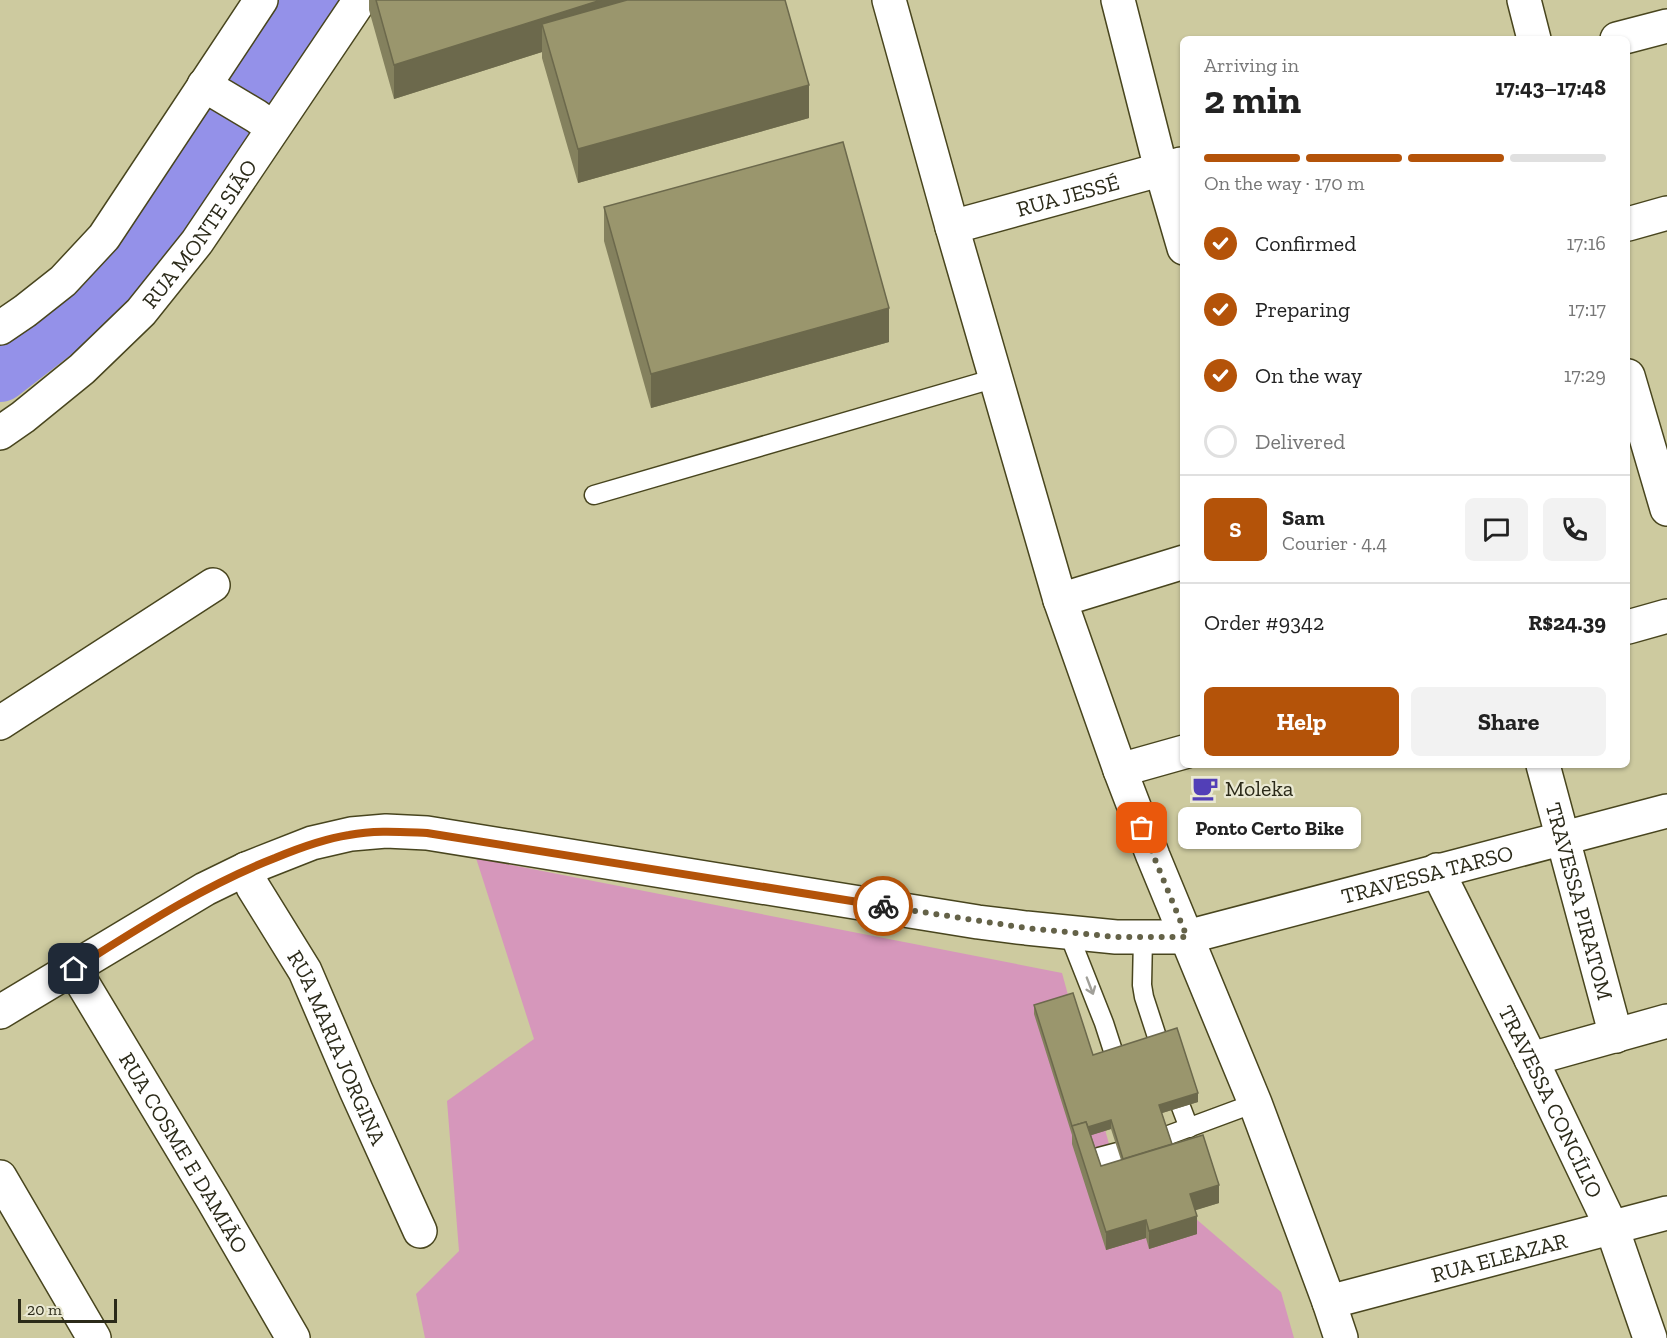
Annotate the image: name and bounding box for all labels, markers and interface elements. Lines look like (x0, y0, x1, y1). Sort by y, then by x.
text: Arriving in (1204, 53, 1299, 77)
text: 17:43–17:48 (1495, 74, 1606, 101)
text: 2 min (1204, 76, 1301, 123)
street label: RUA MONTE SIÃO (136, 154, 263, 313)
street label: RUA JESSÉ (1013, 168, 1122, 222)
text: On the way · 170 m (1204, 171, 1365, 195)
icon: check (1204, 227, 1237, 260)
text: Confirmed (1255, 230, 1356, 257)
text: 17:16 (1566, 231, 1606, 255)
icon: check (1204, 293, 1237, 326)
text: Preparing (1255, 296, 1350, 323)
text: 17:17 (1568, 297, 1606, 321)
icon: check (1204, 359, 1237, 392)
text: On the way (1255, 362, 1362, 389)
text: 17:29 (1564, 363, 1606, 387)
text: Delivered (1255, 428, 1345, 455)
button: chat (1465, 498, 1528, 561)
button: phone (1543, 498, 1606, 561)
text: Sam (1282, 504, 1325, 531)
text: S (1229, 516, 1242, 543)
text: Courier · 4.4 (1282, 531, 1387, 555)
text: Order #9342 (1204, 609, 1324, 636)
text: R$24.39 (1528, 609, 1606, 636)
button: Help (1204, 687, 1399, 756)
button: Share (1411, 687, 1606, 756)
cafe icon: Moleka (1190, 773, 1220, 803)
place label: Moleka (1225, 775, 1294, 802)
street label: TRAVESSA PIRATOM (1540, 799, 1619, 1003)
pin (1116, 802, 1167, 853)
callout: Ponto Certo Bike (1178, 807, 1361, 849)
icon: bag (1125, 811, 1158, 844)
text: Ponto Certo Bike (1195, 816, 1344, 840)
street label: TRAVESSA TARSO (1338, 839, 1516, 909)
courier (853, 876, 913, 936)
icon: bike (867, 890, 900, 923)
pin (48, 943, 99, 994)
street label: RUA MARIA JORGINA (282, 945, 393, 1150)
icon: home (57, 952, 90, 985)
one-way arrow (1085, 976, 1096, 995)
street label: TRAVESSA CONCÍLIO (1493, 1001, 1609, 1202)
street label: RUA COSME E DAMIÃO (114, 1047, 254, 1258)
street label: RUA ELEAZAR (1428, 1226, 1570, 1288)
scale bar (18, 1296, 117, 1324)
text: 20 m (27, 1300, 62, 1319)

